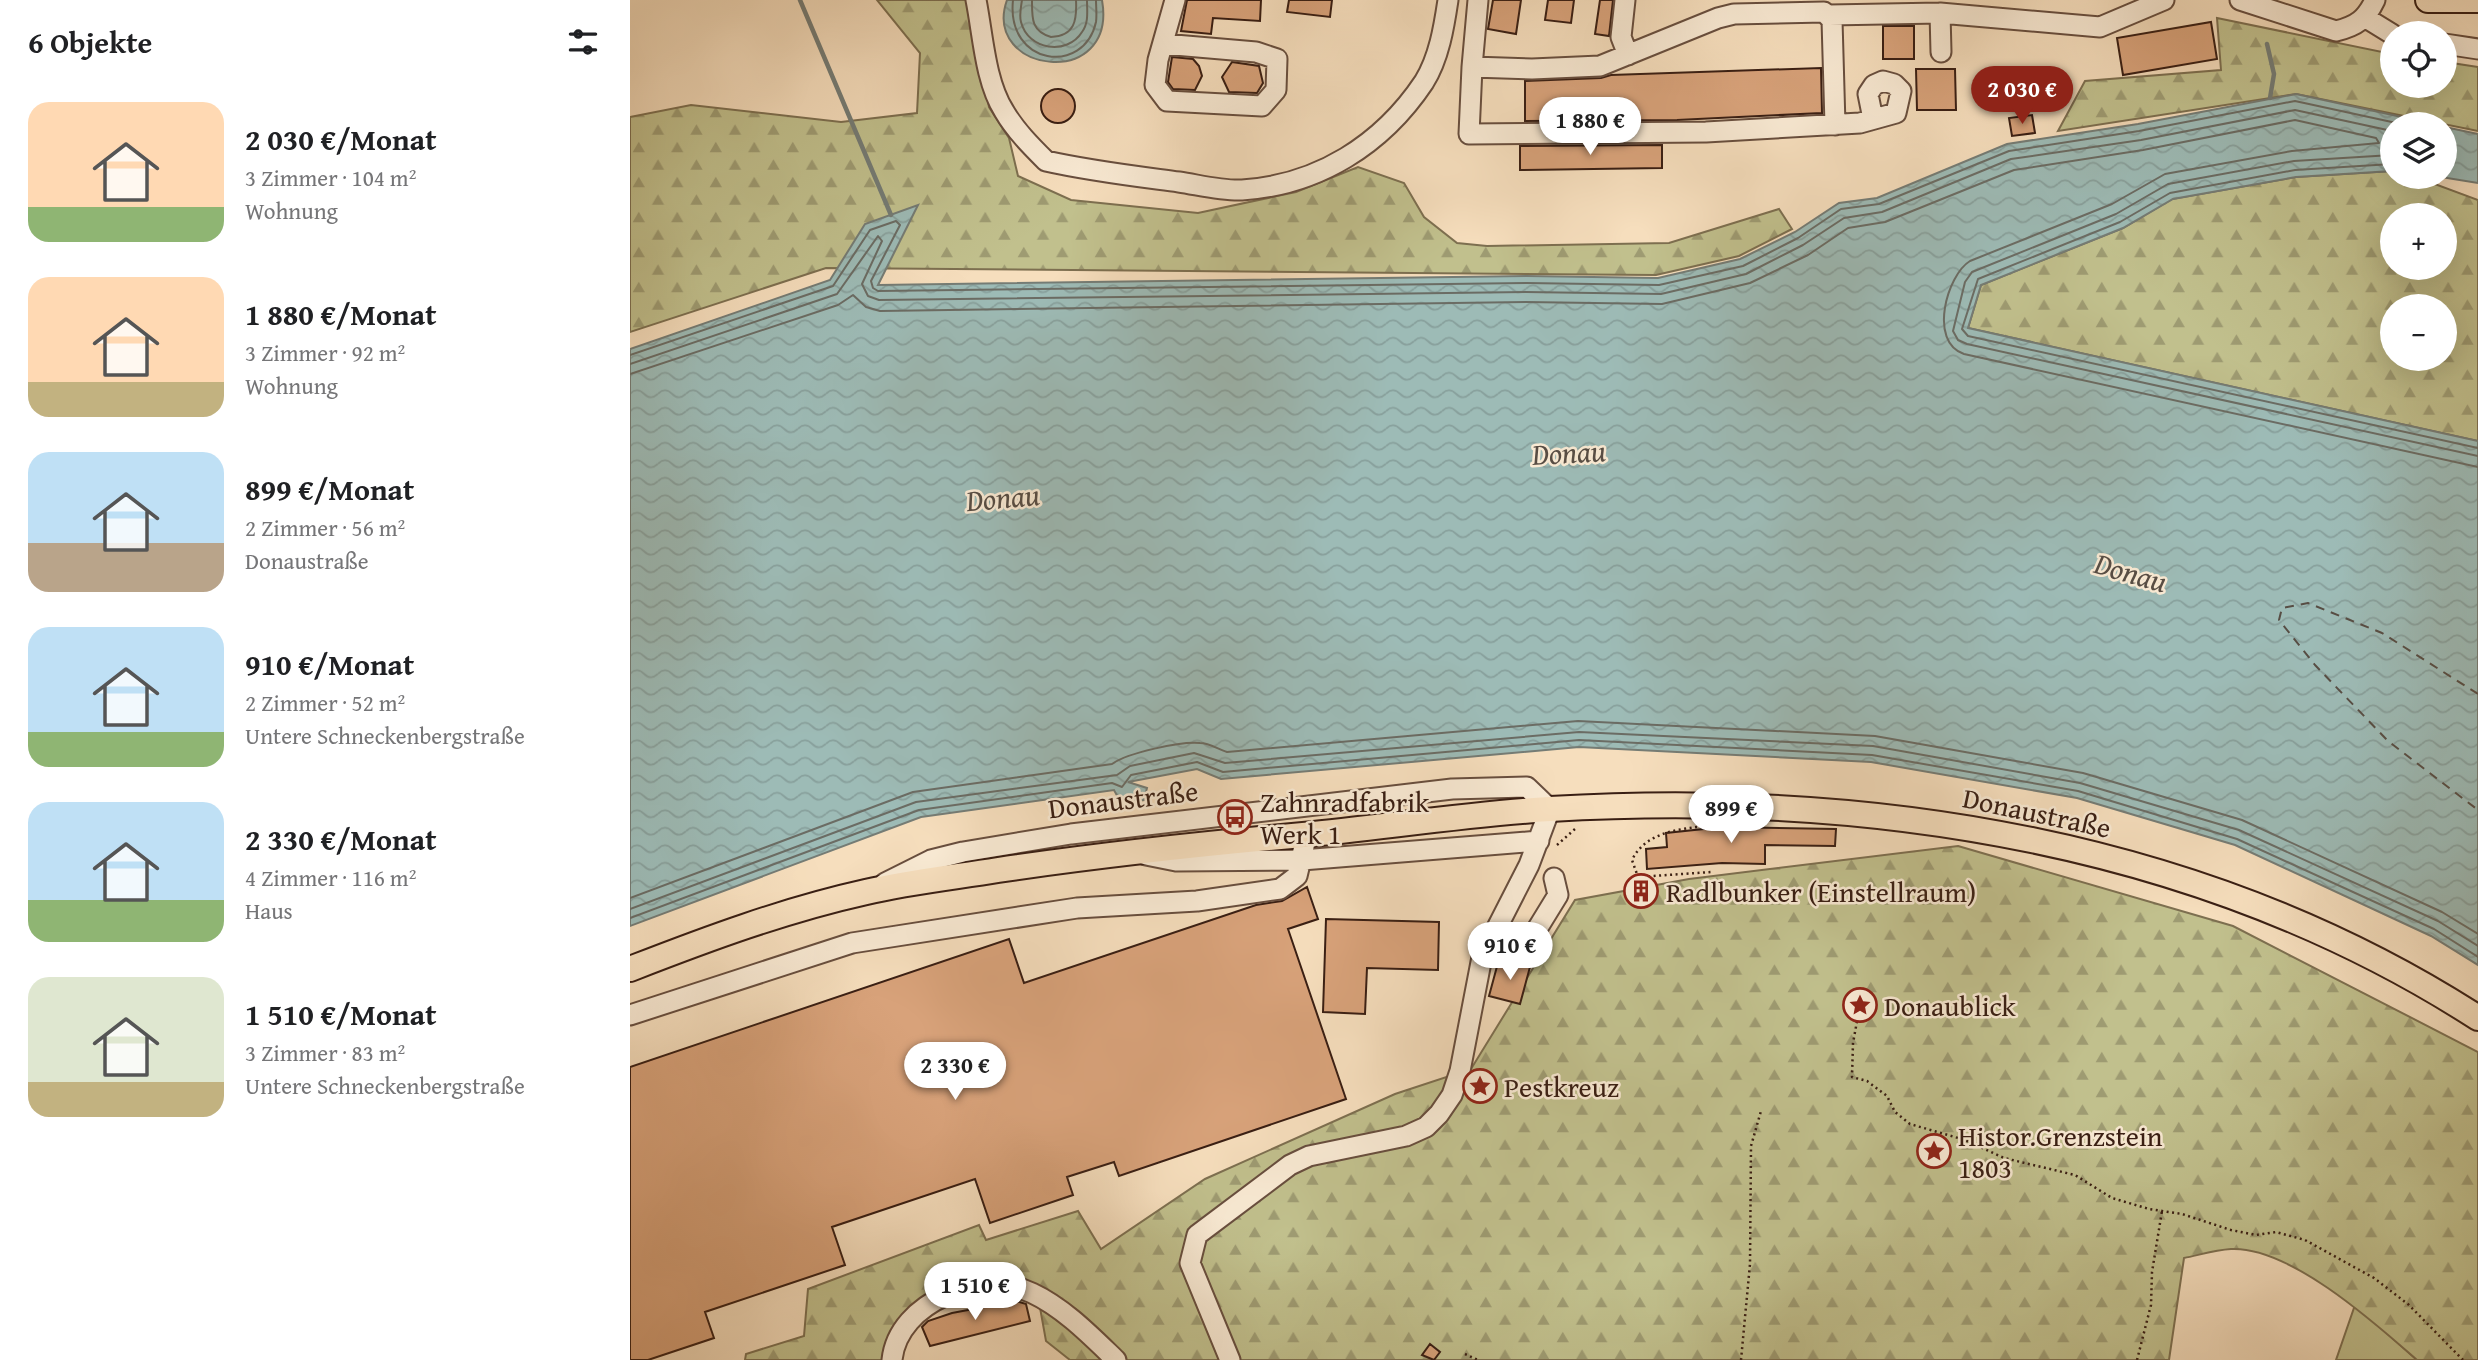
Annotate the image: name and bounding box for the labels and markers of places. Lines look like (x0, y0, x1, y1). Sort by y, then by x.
pin: 2 030 € (1957, 66, 2087, 126)
pin: 1 880 € (1525, 97, 1655, 157)
place label: Zahnradfabrik Werk 1 (1260, 781, 1430, 854)
pin: 899 € (1682, 786, 1780, 845)
bus stop icon: Zahnradfabrik Werk 1 (1216, 798, 1254, 836)
place label: Radlbunker (Einstellraum) (1666, 871, 1976, 912)
building icon: Radlbunker (Einstellraum) (1622, 872, 1660, 910)
pin: 910 € (1461, 922, 1559, 982)
place label: Donaublick (1884, 985, 2017, 1026)
place icon: Donaublick (1841, 986, 1879, 1024)
pin: 2 330 € (890, 1042, 1020, 1102)
place label: Pestkreuz (1504, 1066, 1619, 1107)
place icon: Pestkreuz (1461, 1067, 1499, 1105)
place label: Histor.Grenzstein 1803 (1958, 1115, 2163, 1188)
place icon: Histor.Grenzstein 1803 (1915, 1132, 1953, 1170)
pin: 1 510 € (910, 1262, 1040, 1322)

